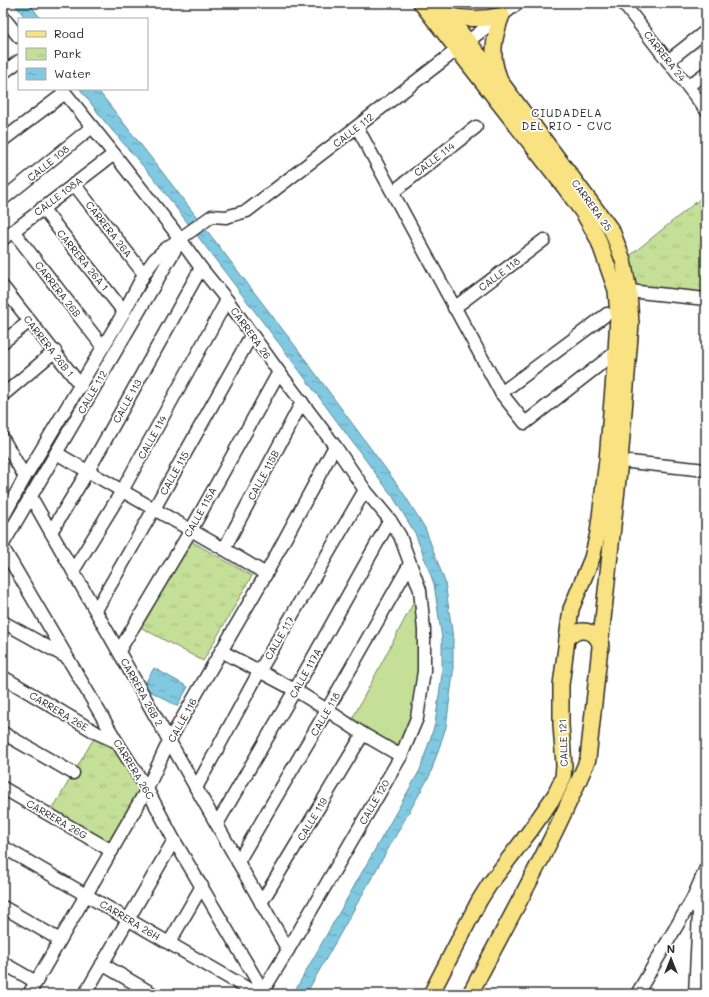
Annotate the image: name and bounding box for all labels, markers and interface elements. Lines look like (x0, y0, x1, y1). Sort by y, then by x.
legend (18, 18, 148, 90)
text: Road (54, 25, 84, 41)
street label: CARRERA 24 (641, 28, 689, 84)
text: Park (54, 45, 81, 61)
text: Water (54, 65, 91, 81)
district label: CIUDADELA DEL RIO - CVC (522, 105, 612, 133)
street label: CALLE 112 (330, 110, 376, 150)
street label: CALLE 114 (411, 139, 457, 179)
street label: CALLE 108 (24, 142, 72, 184)
street label: CALLE 108A (31, 173, 85, 219)
street label: CARRERA 25 (569, 176, 616, 234)
street label: CARRERA 26A (83, 198, 135, 260)
street label: CARRERA 26A 1 (54, 226, 112, 294)
street label: CALLE 118 (475, 254, 523, 294)
street label: CARRERA 26B (32, 258, 84, 320)
street label: CARRERA 26 (227, 304, 275, 362)
street label: CARRERA 26B 1 (21, 312, 77, 380)
street label: CALLE 112 (74, 368, 110, 416)
street label: CALLE 113 (109, 376, 145, 426)
street label: CALLE 114 (134, 412, 170, 462)
street label: CALLE 115 (156, 448, 192, 498)
street label: CALLE 115B (244, 448, 282, 502)
street label: CALLE 115A (180, 484, 220, 540)
street label: CALLE 117 (261, 613, 297, 662)
street label: CALLE 117A (286, 646, 324, 700)
street label: CARRERA 26B 2 (118, 655, 166, 729)
street label: CARRERA 26E (27, 688, 91, 734)
street label: CALLE 118 (307, 689, 343, 739)
street label: CALLE 116 (164, 695, 200, 745)
street label: CALLE 121 (555, 719, 571, 767)
street label: CARRERA 26C (111, 736, 157, 802)
street label: CALLE 120 (356, 777, 392, 827)
street label: CALLE 119 (294, 795, 330, 843)
street label: CARRERA 26G (24, 796, 91, 842)
street label: CARRERA 26H (97, 897, 163, 943)
north arrow (651, 939, 691, 979)
text: N (667, 941, 675, 956)

